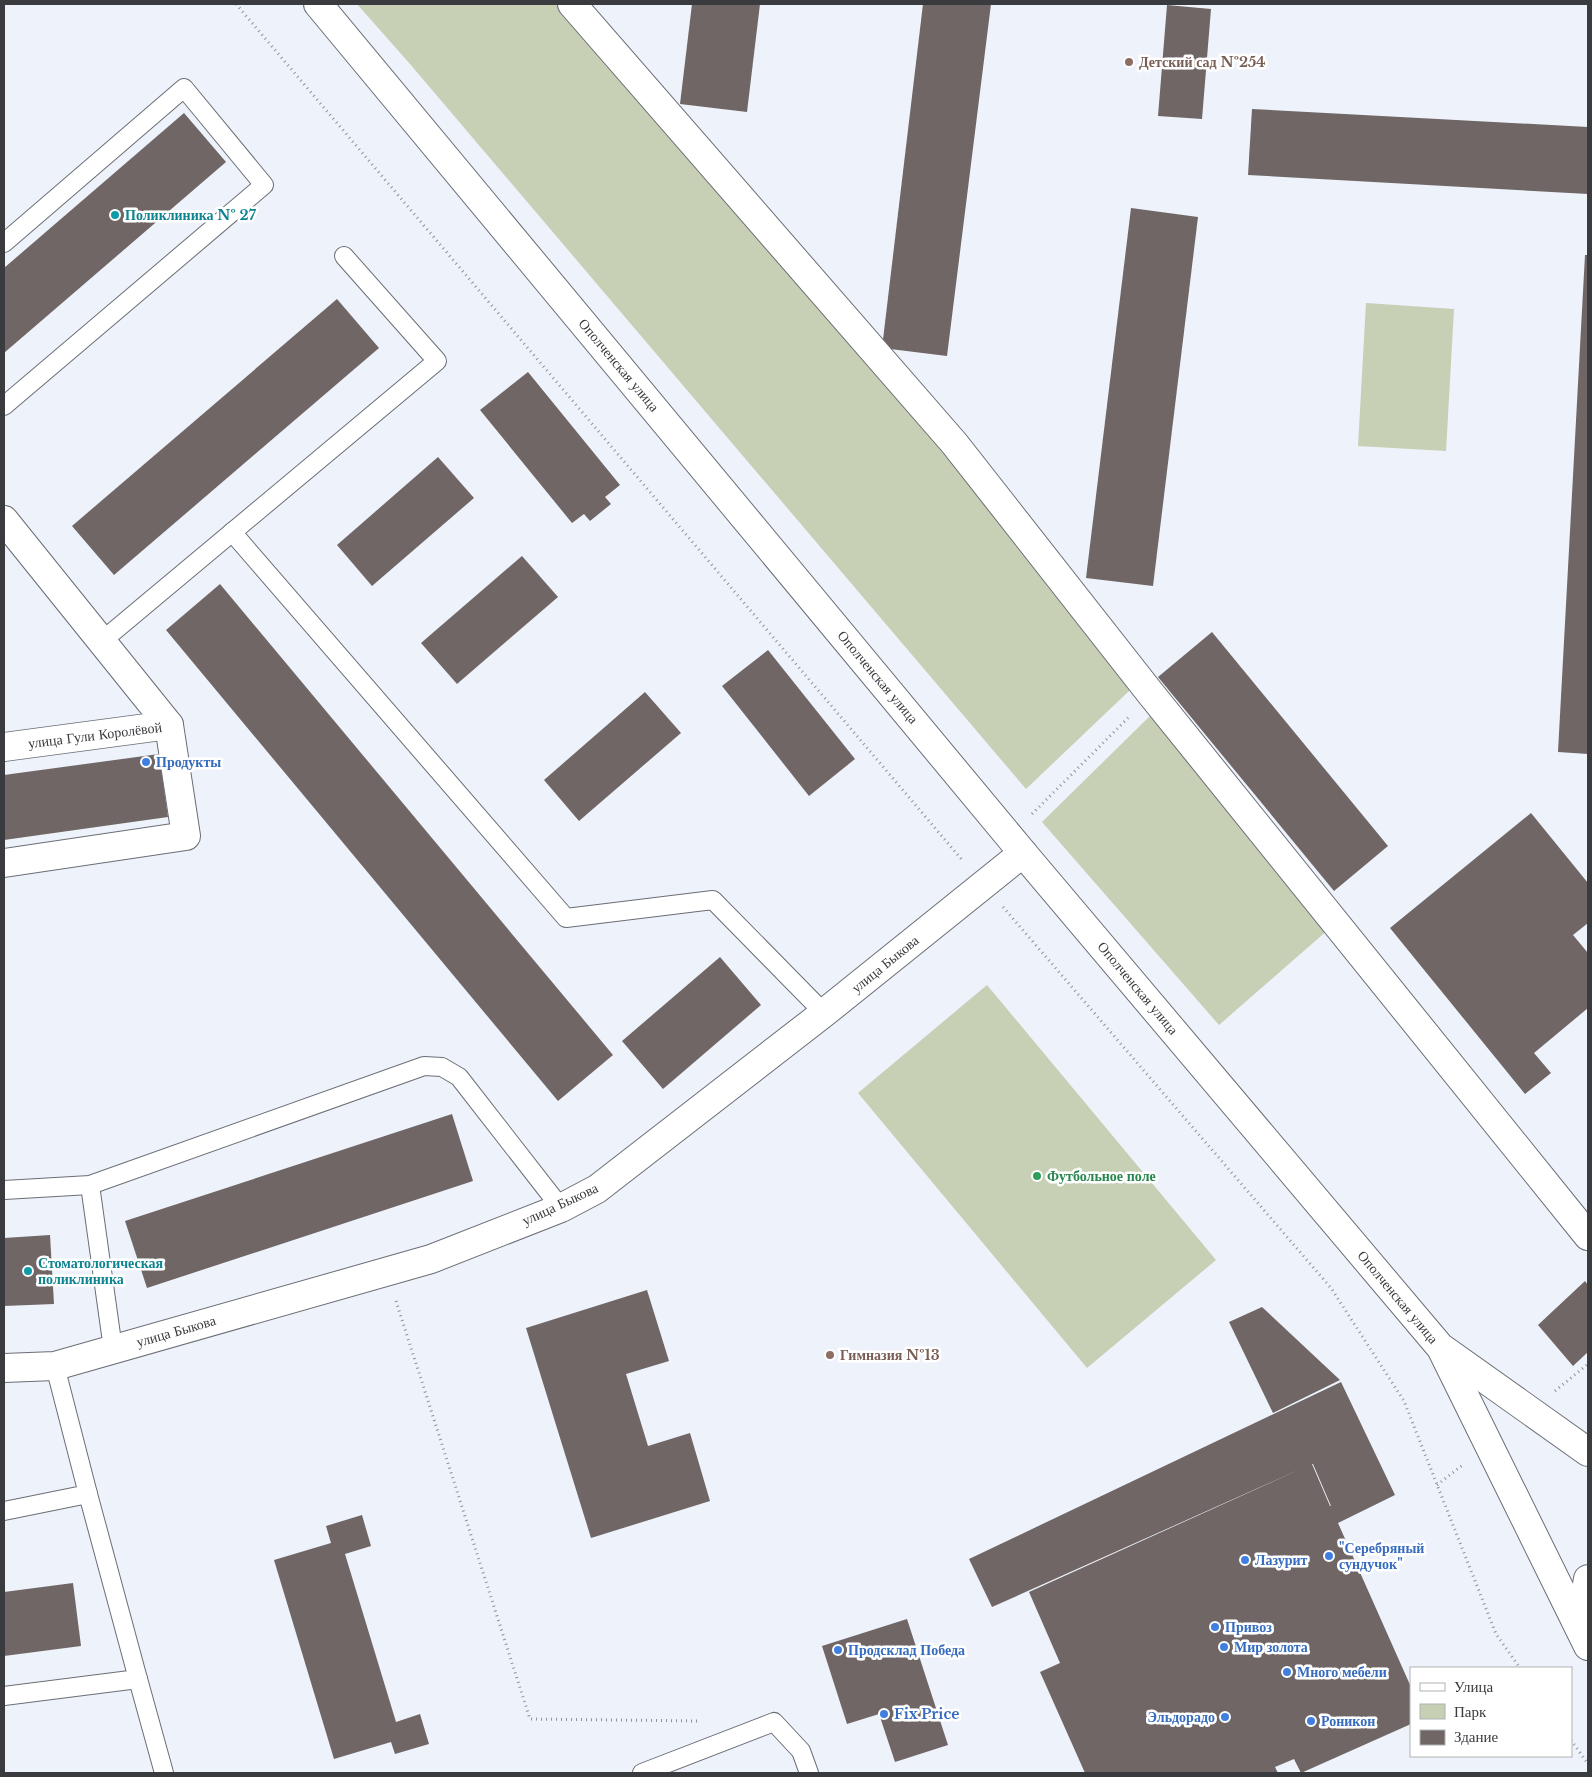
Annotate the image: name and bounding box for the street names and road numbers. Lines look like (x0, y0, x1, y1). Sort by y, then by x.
street label: Ополченская улица (575, 315, 664, 416)
street label: Ополченская улица (834, 627, 923, 728)
street label: улица Гули Королёвой (27, 718, 163, 752)
street label: улица Быкова (848, 931, 923, 997)
street label: Ополченская улица (1094, 938, 1183, 1039)
street label: улица Быкова (519, 1178, 602, 1229)
street label: Ополченская улица (1354, 1247, 1443, 1348)
street label: улица Быкова (134, 1311, 219, 1351)

